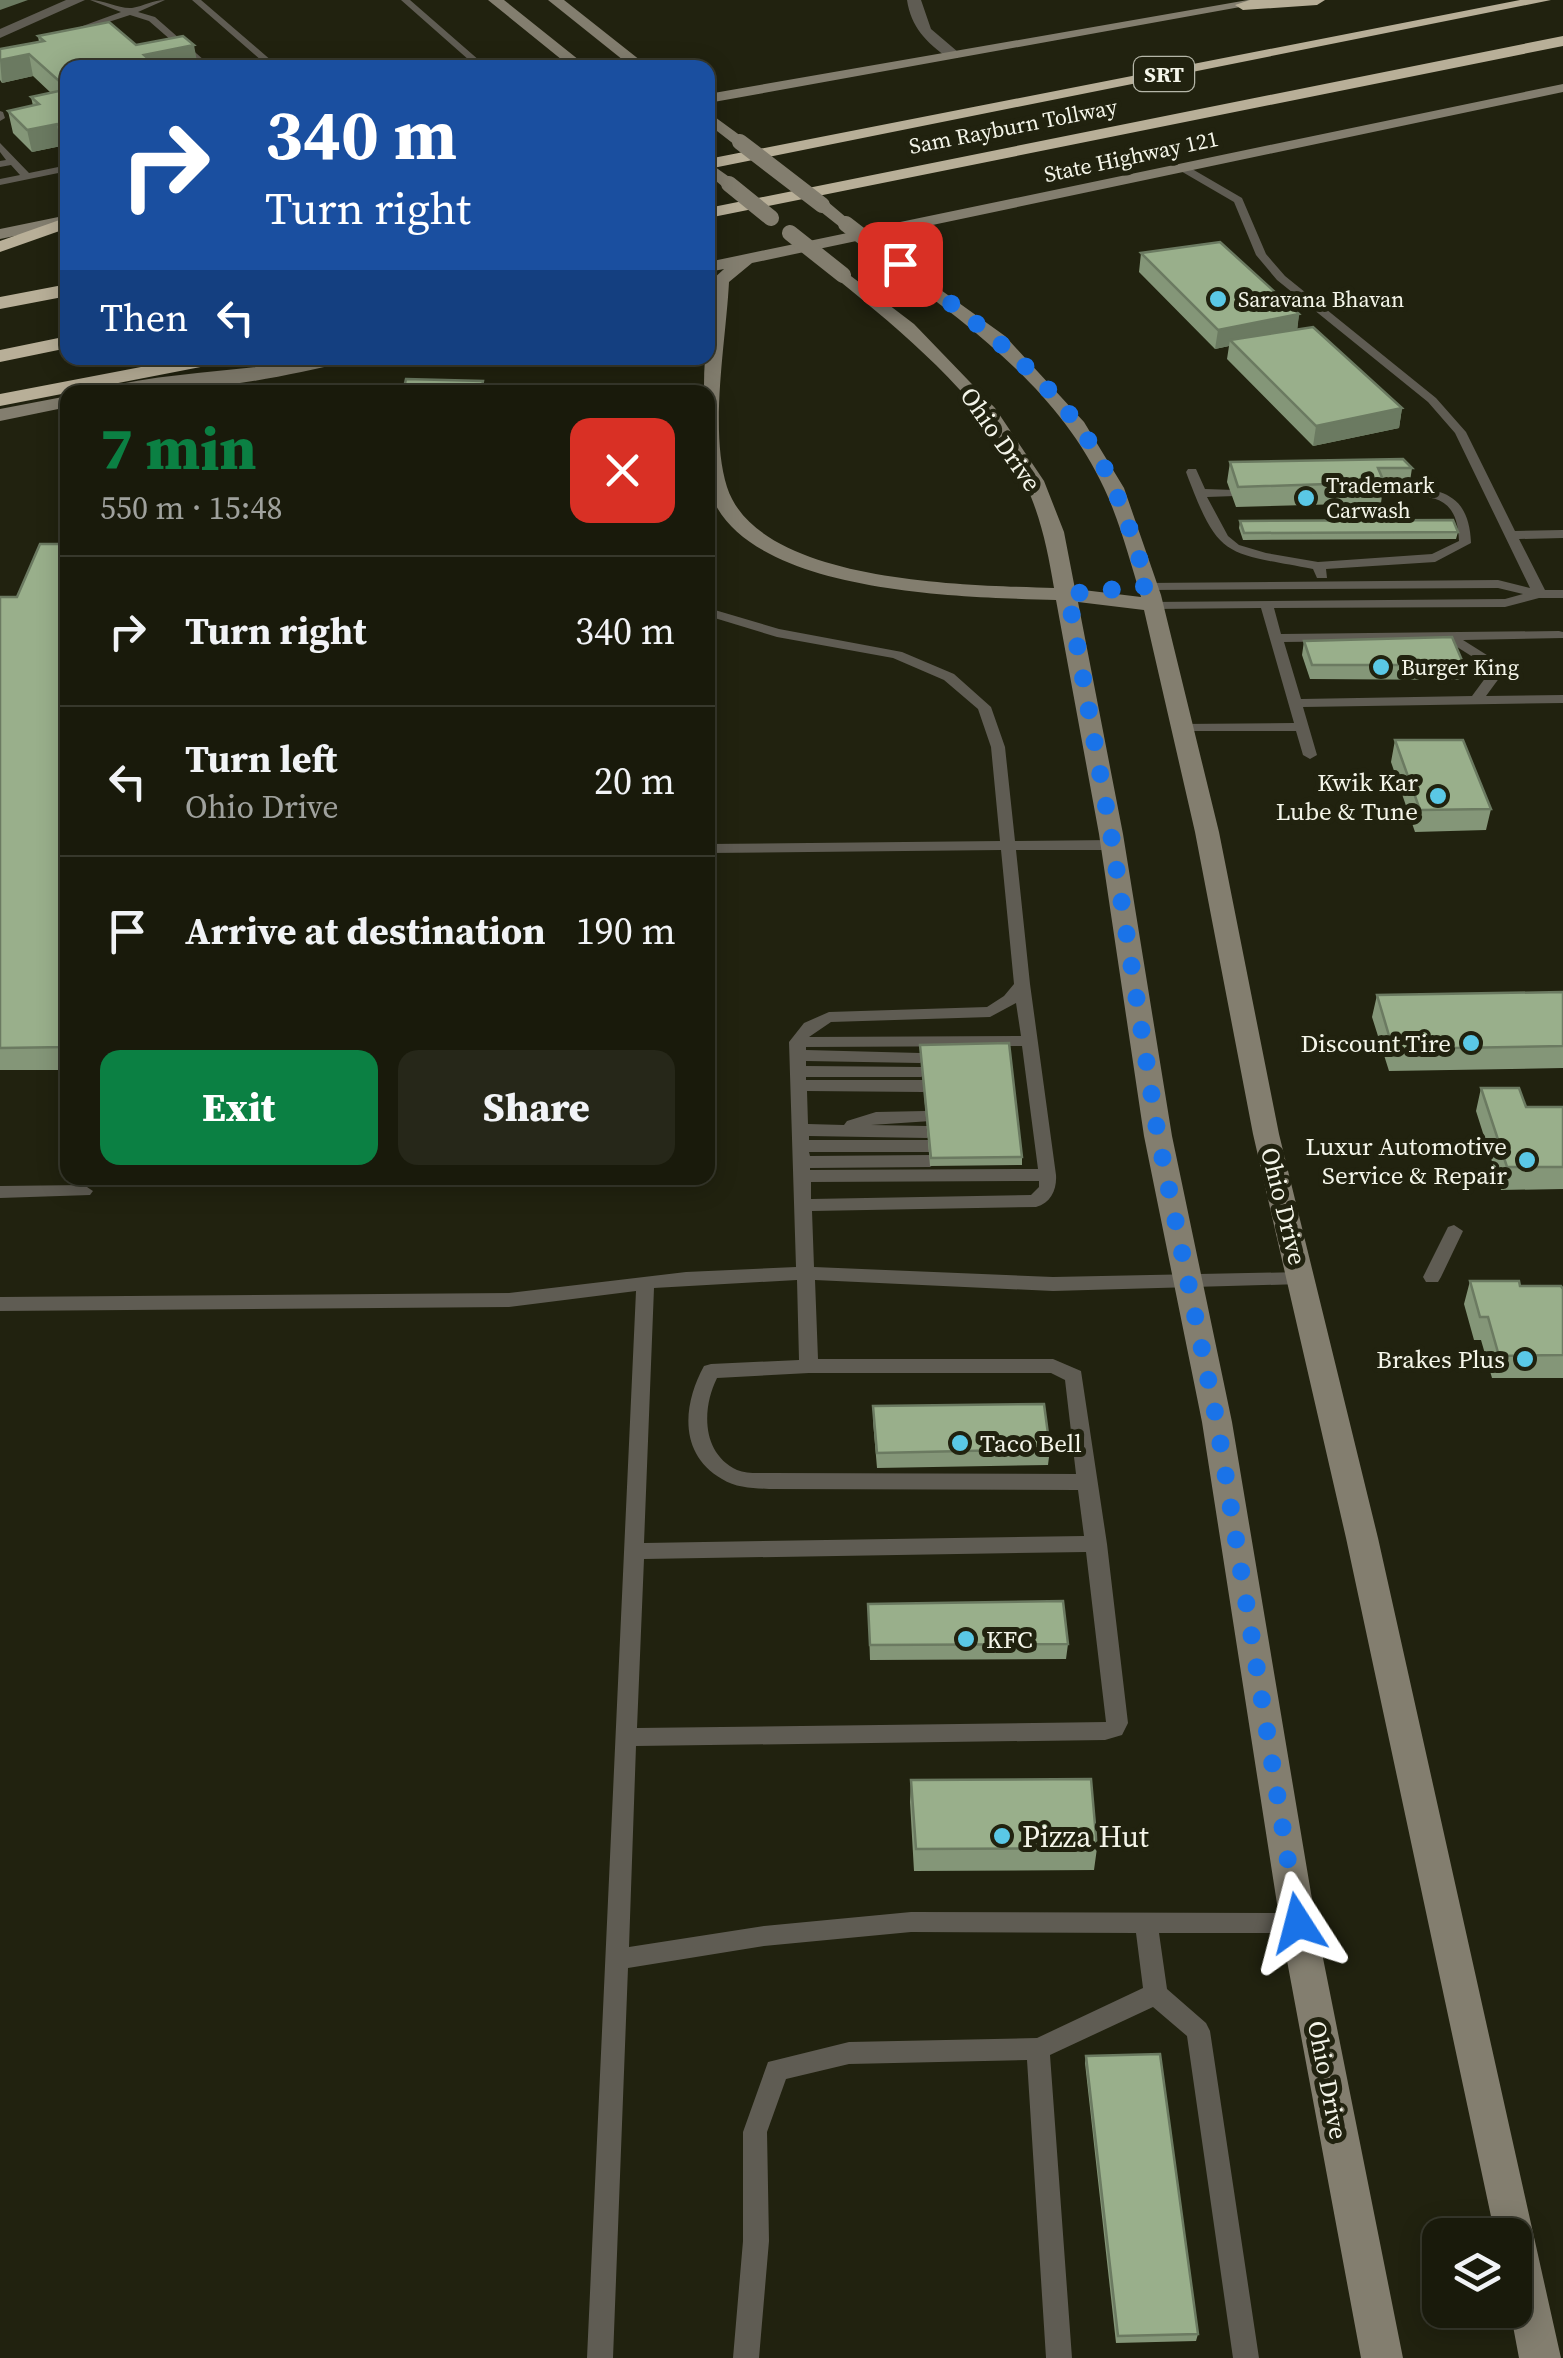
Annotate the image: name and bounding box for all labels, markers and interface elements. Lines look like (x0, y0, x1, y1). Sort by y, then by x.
road number: SRT (1134, 57, 1194, 91)
text: 340 m (265, 86, 457, 182)
street label: Sam Rayburn Tollway (906, 91, 1120, 161)
icon: right (100, 100, 230, 230)
street label: State Highway 121 (1041, 123, 1221, 189)
text: Turn right (265, 177, 471, 239)
pin (858, 222, 943, 307)
icon: arrive (873, 237, 928, 292)
place label: Saravana Bhavan (1238, 284, 1404, 314)
marker: Saravana Bhavan (1207, 288, 1229, 310)
icon: left (208, 290, 263, 345)
text: Then (100, 292, 188, 344)
street label: Ohio Drive (953, 380, 1049, 498)
text: 7 min (100, 407, 256, 489)
button: close (570, 418, 675, 523)
place label: Trademark Carwash (1326, 470, 1436, 525)
text: 550 m · 15:48 (100, 486, 282, 530)
marker: Trademark Carwash (1295, 487, 1317, 509)
icon: right (100, 604, 155, 659)
text: Turn right (185, 605, 367, 657)
text: 340 m (575, 605, 675, 657)
place label: Burger King (1401, 652, 1519, 682)
marker: Burger King (1370, 656, 1392, 678)
text: Turn left (185, 733, 337, 785)
icon: left (100, 754, 155, 809)
text: 20 m (594, 755, 675, 807)
place label: Kwik Kar Lube & Tune (1276, 765, 1418, 828)
text: Ohio Drive (185, 785, 339, 829)
marker: Kwik Kar Lube & Tune (1427, 785, 1449, 807)
icon: arrive (100, 904, 155, 959)
text: Arrive at destination (185, 905, 546, 957)
text: 190 m (576, 905, 676, 957)
place label: Discount Tire (1301, 1026, 1451, 1060)
marker: Discount Tire (1460, 1032, 1482, 1054)
button: Exit (100, 1050, 378, 1165)
button: Share (398, 1050, 675, 1165)
place label: Luxur Automotive Service & Repair (1305, 1129, 1507, 1192)
street label: Ohio Drive (1253, 1144, 1315, 1268)
marker: Luxur Automotive Service & Repair (1516, 1149, 1538, 1171)
place label: Brakes Plus (1376, 1342, 1505, 1376)
marker: Brakes Plus (1514, 1348, 1536, 1370)
place label: Taco Bell (980, 1426, 1082, 1460)
marker: Taco Bell (949, 1432, 971, 1454)
place label: KFC (986, 1622, 1033, 1656)
marker: KFC (955, 1628, 977, 1650)
place label: Pizza Hut (1022, 1816, 1149, 1857)
marker: Pizza Hut (991, 1825, 1013, 1847)
position arrow (1246, 1871, 1350, 1975)
street label: Ohio Drive (1300, 2018, 1356, 2142)
map controls (1422, 2218, 1532, 2328)
button: layers (1422, 2218, 1532, 2328)

